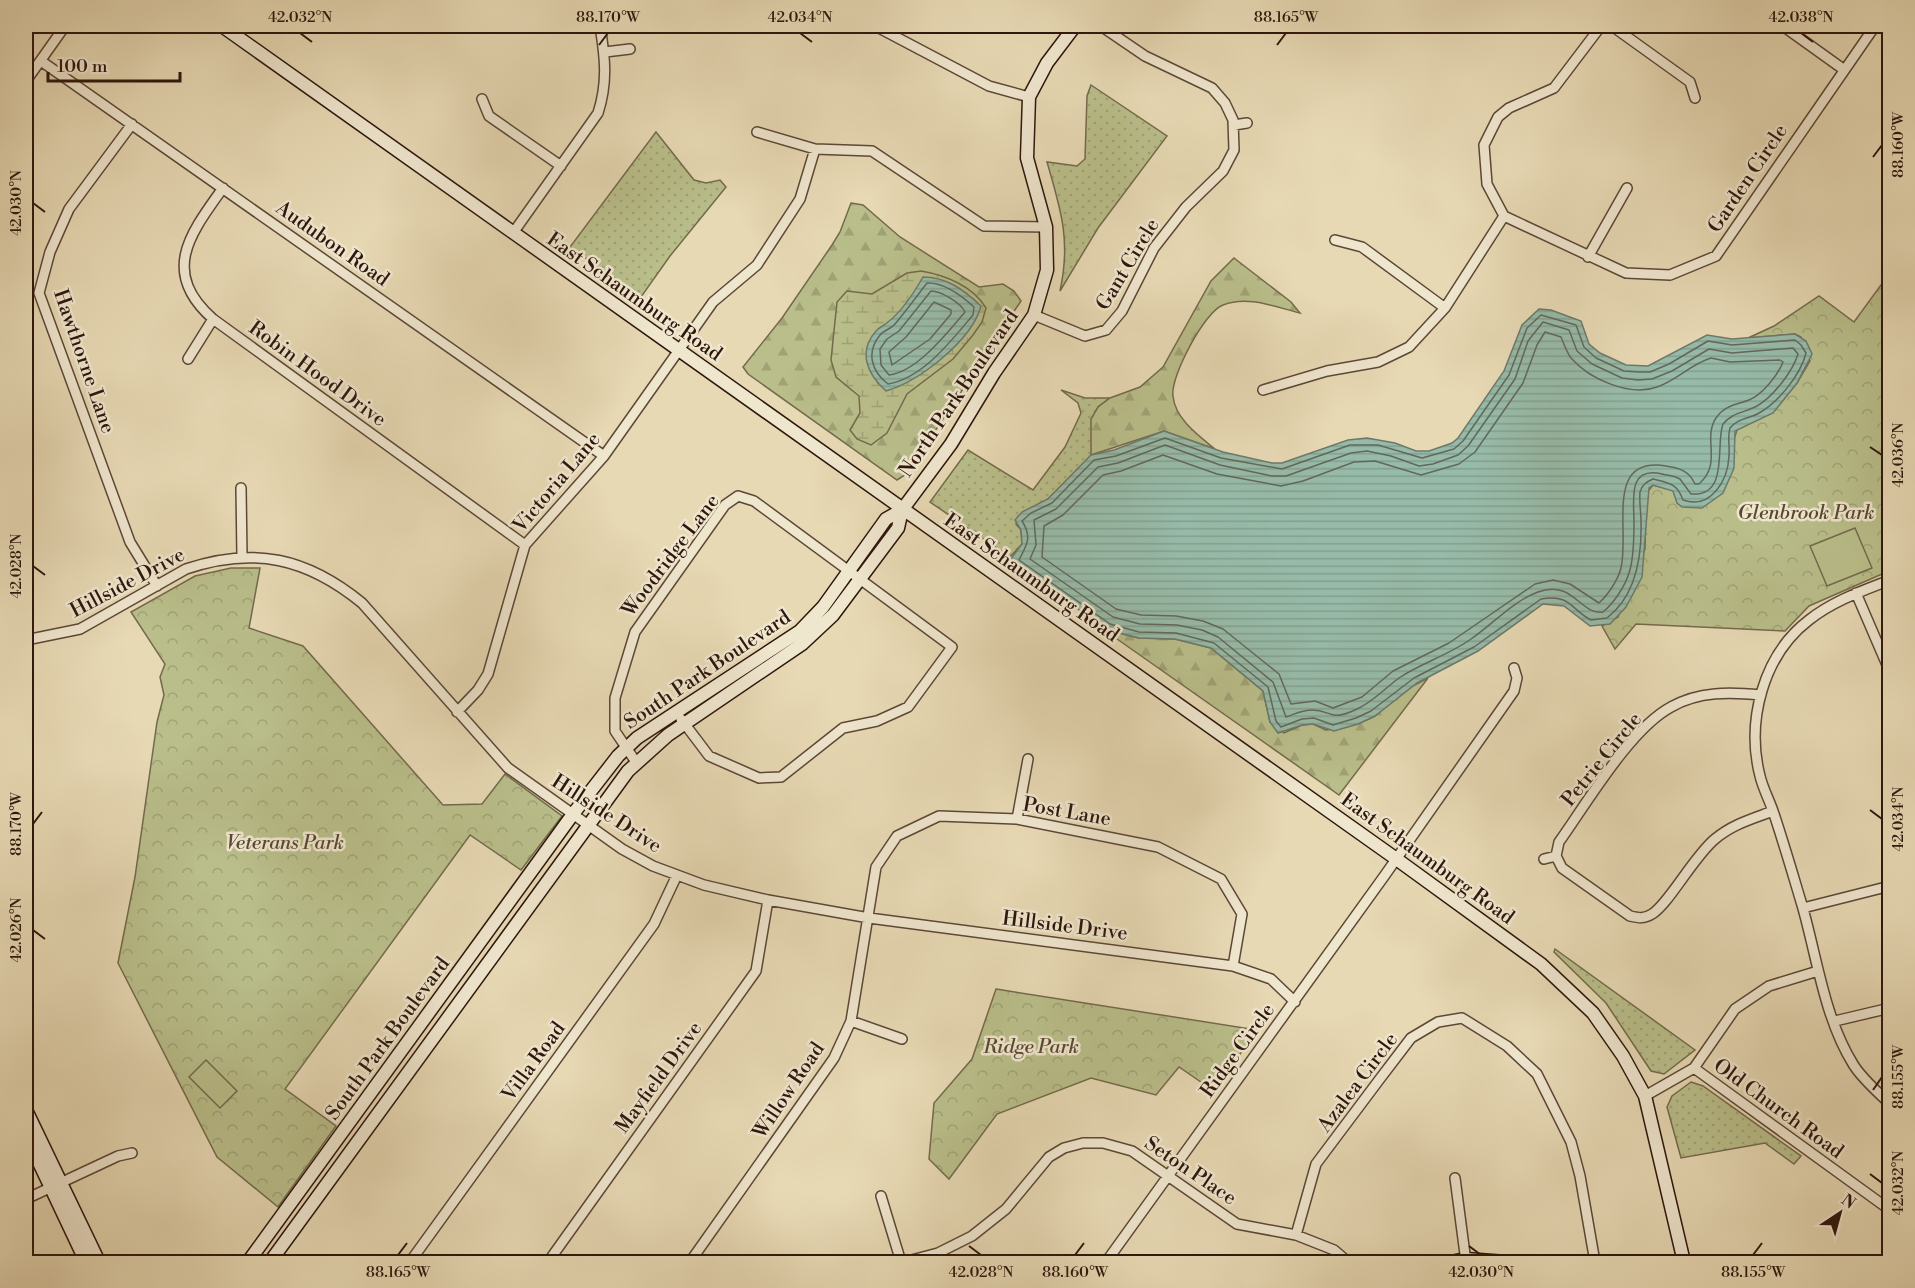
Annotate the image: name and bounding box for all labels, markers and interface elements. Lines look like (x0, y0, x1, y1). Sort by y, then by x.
text: 42.032°N (268, 8, 332, 27)
text: 88.170°W (576, 8, 640, 27)
text: 42.034°N (768, 8, 832, 27)
text: 88.165°W (1254, 8, 1319, 27)
text: 42.038°N (1769, 8, 1833, 27)
scale bar (48, 45, 180, 83)
text: 100 m (57, 55, 108, 78)
text: 88.160°W (1889, 112, 1908, 178)
street label: Garden Circle (1703, 120, 1794, 238)
text: 42.030°N (7, 170, 26, 236)
street label: Audubon Road (270, 195, 394, 293)
street label: Gant Circle (1091, 214, 1165, 315)
street label: East Schaumburg Road (542, 227, 727, 368)
street label: Hawthorne Lane (47, 286, 120, 437)
street label: North Park Boulevard (894, 305, 1025, 482)
street label: Robin Hood Drive (243, 316, 391, 432)
text: 42.036°N (1889, 423, 1908, 487)
street label: Victoria Lane (507, 428, 606, 539)
street label: Woodridge Lane (616, 490, 726, 623)
park label: Glenbrook Park (1738, 501, 1874, 526)
street label: East Schaumburg Road (939, 508, 1124, 649)
text: 42.028°N (7, 534, 26, 598)
street label: Hillside Drive (66, 543, 189, 624)
street label: South Park Boulevard (620, 605, 796, 735)
street label: Petrie Circle (1557, 708, 1648, 812)
street label: Hillside Drive (546, 769, 666, 859)
text: 42.034°N (1889, 787, 1908, 851)
street label: East Schaumburg Road (1335, 788, 1519, 931)
text: 88.170°W (7, 792, 26, 856)
street label: Post Lane (1021, 792, 1113, 833)
park label: Veterans Park (226, 831, 344, 856)
text: 42.026°N (7, 898, 26, 962)
street label: Hillside Drive (1001, 906, 1129, 947)
street label: South Park Boulevard (321, 952, 456, 1125)
street label: Ridge Circle (1196, 999, 1281, 1103)
street label: Villa Road (496, 1017, 572, 1107)
street label: Mayfield Drive (610, 1017, 708, 1139)
street label: Azalea Circle (1312, 1028, 1404, 1139)
park label: Ridge Park (982, 1035, 1079, 1060)
street label: Willow Road (747, 1037, 831, 1145)
text: 88.155°W (1889, 1045, 1908, 1109)
street label: Old Church Road (1708, 1054, 1849, 1165)
street label: Seton Place (1139, 1131, 1241, 1211)
text: 42.032°N (1889, 1151, 1908, 1215)
north arrow (1810, 1183, 1870, 1243)
text: N (1837, 1190, 1860, 1214)
text: 88.165°W (366, 1263, 431, 1282)
text: 42.028°N (949, 1263, 1013, 1282)
text: 88.160°W (1042, 1263, 1108, 1282)
text: 42.030°N (1448, 1263, 1514, 1282)
text: 88.155°W (1721, 1263, 1785, 1282)

